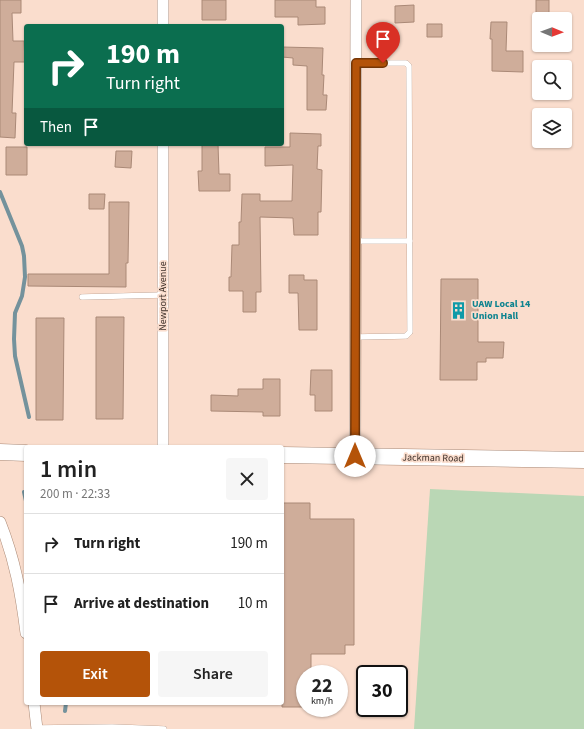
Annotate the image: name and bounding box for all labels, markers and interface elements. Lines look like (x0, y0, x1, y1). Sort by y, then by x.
north arrow (532, 12, 572, 52)
map controls (532, 12, 572, 148)
pin (366, 22, 400, 63)
icon: arrive (372, 28, 394, 50)
text: 190 m (106, 34, 180, 74)
icon: right (40, 40, 92, 92)
button: search (532, 60, 572, 100)
text: Turn right (106, 71, 180, 96)
button: layers (532, 108, 572, 148)
icon: arrive (80, 116, 102, 138)
text: Then (40, 117, 72, 138)
street label: Newport Avenue (156, 261, 170, 331)
place label: UAW Local 14 Union Hall (472, 297, 531, 323)
building icon: UAW Local 14 Union Hall (449, 300, 469, 320)
position arrow (334, 435, 376, 477)
street label: Jackman Road (402, 450, 464, 466)
text: 1 min (40, 452, 97, 487)
button: close (226, 458, 268, 500)
text: 200 m · 22:33 (40, 485, 110, 503)
icon: right (40, 533, 62, 555)
text: Turn right (74, 533, 140, 554)
text: 190 m (230, 533, 268, 554)
icon: arrive (40, 593, 62, 615)
text: Arrive at destination (74, 593, 209, 614)
text: 10 m (238, 593, 268, 614)
button: Exit (40, 651, 150, 697)
button: Share (158, 651, 268, 697)
speed limit sign: 30 (356, 665, 408, 717)
text: 22 (311, 672, 333, 700)
text: km/h (311, 694, 333, 708)

